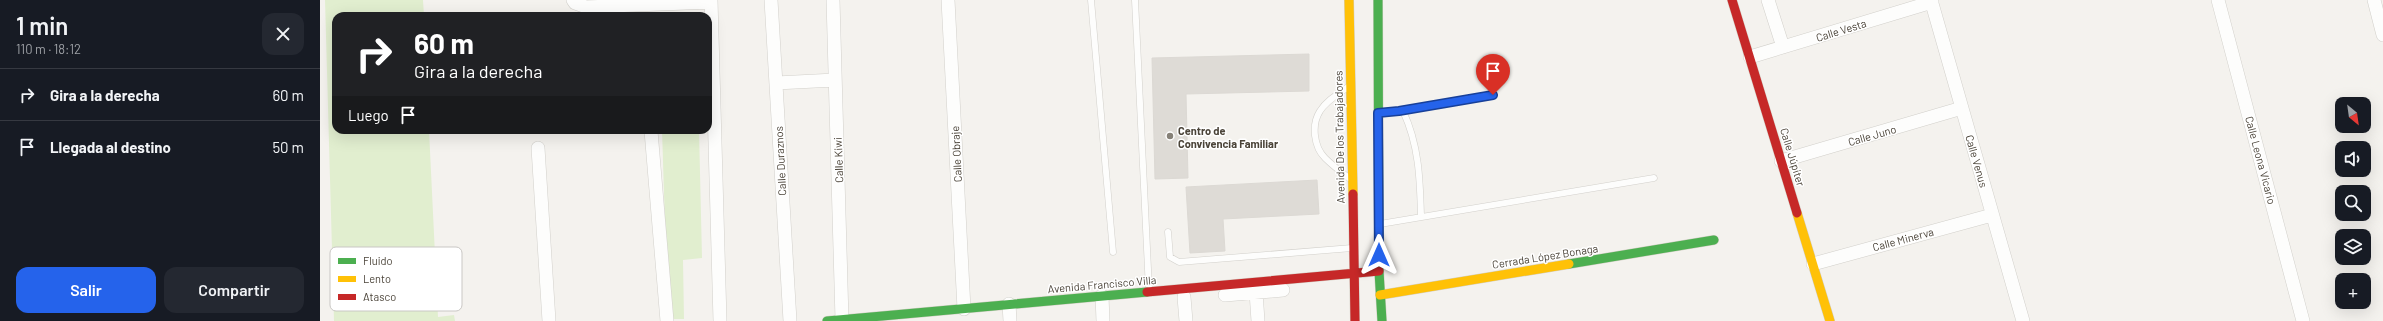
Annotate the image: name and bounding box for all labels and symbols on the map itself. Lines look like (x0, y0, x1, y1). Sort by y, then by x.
street label: Calle Vesta (1814, 16, 1868, 44)
pin (1476, 54, 1510, 95)
street label: Avenida De los Trabajadores (1331, 70, 1347, 204)
north arrow (2335, 97, 2371, 133)
street label: Calle Leona Vicario (2243, 115, 2279, 205)
street label: Calle Juno (1846, 122, 1898, 148)
place label: Centro de Convivencia Familiar (1178, 124, 1279, 150)
street label: Calle Obraje (948, 125, 964, 182)
street label: Calle Duraznos (772, 126, 788, 196)
street label: Calle Júpiter (1778, 126, 1808, 188)
marker: Centro de Convivencia Familiar (1165, 131, 1175, 141)
street label: Calle Venus (1963, 133, 1991, 189)
street label: Calle Kiwi (831, 137, 845, 183)
street label: Calle Minerva (1871, 225, 1935, 253)
position arrow (1358, 234, 1400, 276)
street label: Cerrada López Bonaga (1491, 241, 1599, 271)
legend (330, 247, 462, 311)
text: Fluido (363, 254, 392, 267)
text: Lento (363, 272, 391, 285)
street label: Avenida Francisco Villa (1047, 273, 1157, 295)
text: Atasco (363, 290, 396, 303)

